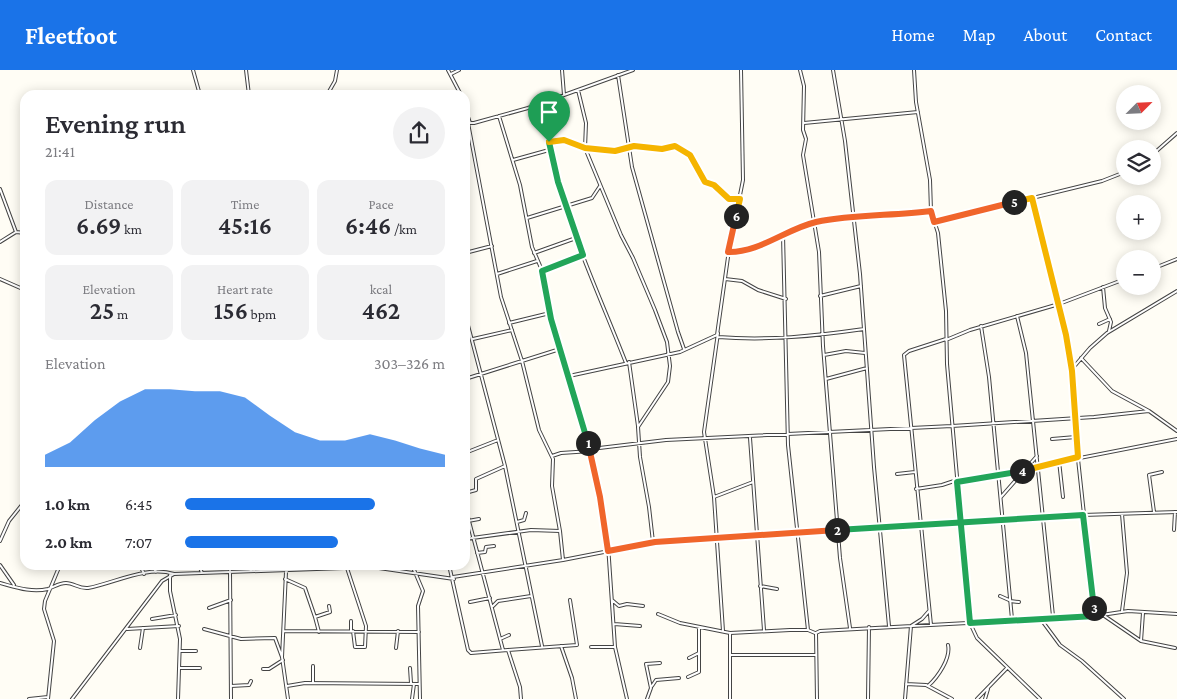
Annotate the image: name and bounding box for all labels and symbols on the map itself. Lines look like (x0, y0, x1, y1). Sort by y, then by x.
north arrow (1116, 85, 1161, 130)
pin (528, 91, 570, 142)
pin: 5 (1002, 190, 1026, 214)
pin: 6 (724, 204, 748, 228)
pin: 1 (576, 430, 600, 456)
pin: 4 (1010, 458, 1034, 484)
pin: 2 (824, 518, 850, 542)
pin: 3 (1082, 596, 1106, 620)

